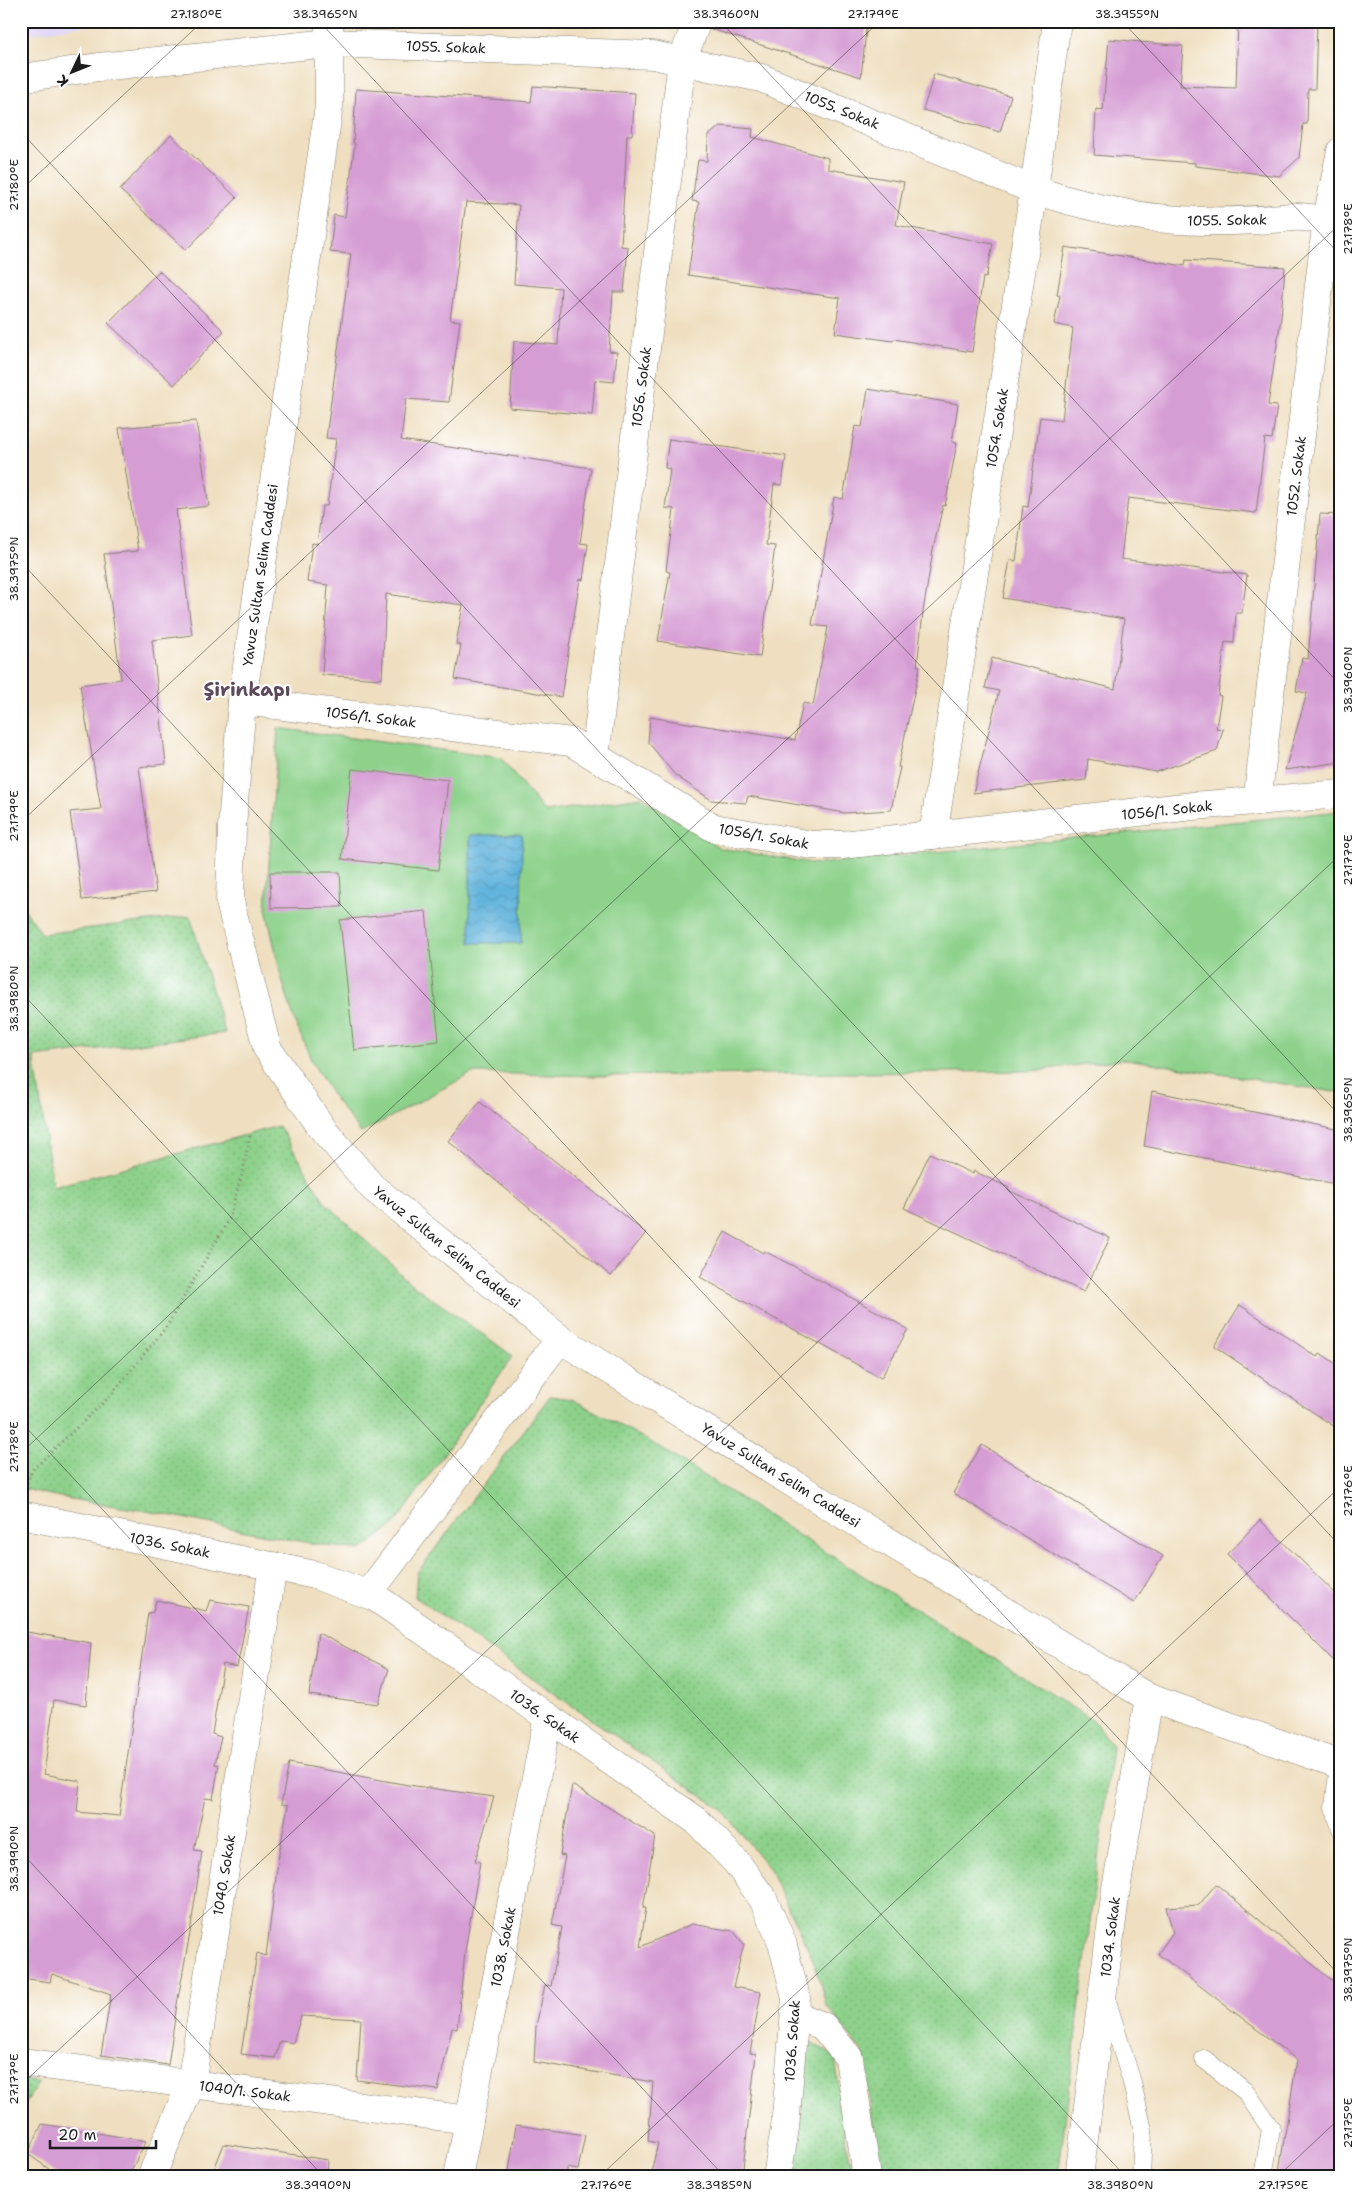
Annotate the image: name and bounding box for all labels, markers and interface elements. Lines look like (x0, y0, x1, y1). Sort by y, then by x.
text: 27.180°E (170, 6, 222, 22)
text: 38.3965°N (292, 6, 358, 22)
text: 38.3960°N (693, 6, 759, 22)
text: 27.179°E (847, 6, 899, 22)
text: 38.3955°N (1095, 6, 1159, 22)
street label: 1055. Sokak (406, 37, 486, 57)
north arrow (48, 48, 98, 98)
text: K (52, 71, 72, 91)
street label: 1055. Sokak (802, 87, 882, 133)
text: 27.180°E (6, 159, 22, 211)
text: 27.178°E (1340, 203, 1356, 255)
street label: 1055. Sokak (1187, 210, 1267, 230)
street label: 1056. Sokak (627, 346, 655, 428)
street label: 1054. Sokak (982, 387, 1012, 469)
street label: 1052. Sokak (1282, 435, 1310, 517)
street label: Yavuz Sultan Selim Caddesi (238, 483, 282, 667)
text: 38.3975°N (6, 537, 22, 602)
text: 38.3960°N (1340, 647, 1356, 713)
district label: Şirinkapı (203, 677, 291, 702)
street label: 1056/1. Sokak (324, 702, 418, 732)
text: 27.179°E (6, 790, 22, 842)
street label: 1056/1. Sokak (1121, 796, 1213, 824)
street label: 1056/1. Sokak (717, 819, 811, 853)
text: 27.177°E (1340, 834, 1356, 886)
text: 38.3980°N (6, 966, 22, 1032)
text: 38.3965°N (1340, 1077, 1356, 1143)
street label: Yavuz Sultan Selim Caddesi (370, 1182, 524, 1312)
street label: Yavuz Sultan Selim Caddesi (698, 1419, 864, 1531)
text: 27.178°E (6, 1421, 22, 1473)
text: 27.176°E (1340, 1465, 1356, 1517)
street label: 1036. Sokak (128, 1528, 212, 1562)
street label: 1036. Sokak (506, 1685, 584, 1747)
text: 38.3990°N (6, 1826, 22, 1892)
street label: 1040. Sokak (209, 1833, 239, 1917)
street label: 1034. Sokak (1096, 1896, 1124, 1978)
street label: 1038. Sokak (486, 1905, 520, 1989)
text: 38.3975°N (1340, 1938, 1356, 2003)
street label: 1036. Sokak (780, 2000, 804, 2082)
text: 27.177°E (6, 2053, 22, 2105)
street label: 1040/1. Sokak (198, 2076, 292, 2106)
text: 27.175°E (1340, 2098, 1356, 2148)
scale bar (50, 2118, 156, 2150)
text: 20 m (58, 2125, 97, 2145)
text: 38.3990°N (285, 2177, 351, 2193)
text: 27.176°E (580, 2177, 632, 2193)
text: 38.3985°N (686, 2177, 752, 2193)
text: 38.3980°N (1087, 2177, 1153, 2193)
text: 27.175°E (1258, 2177, 1308, 2193)

